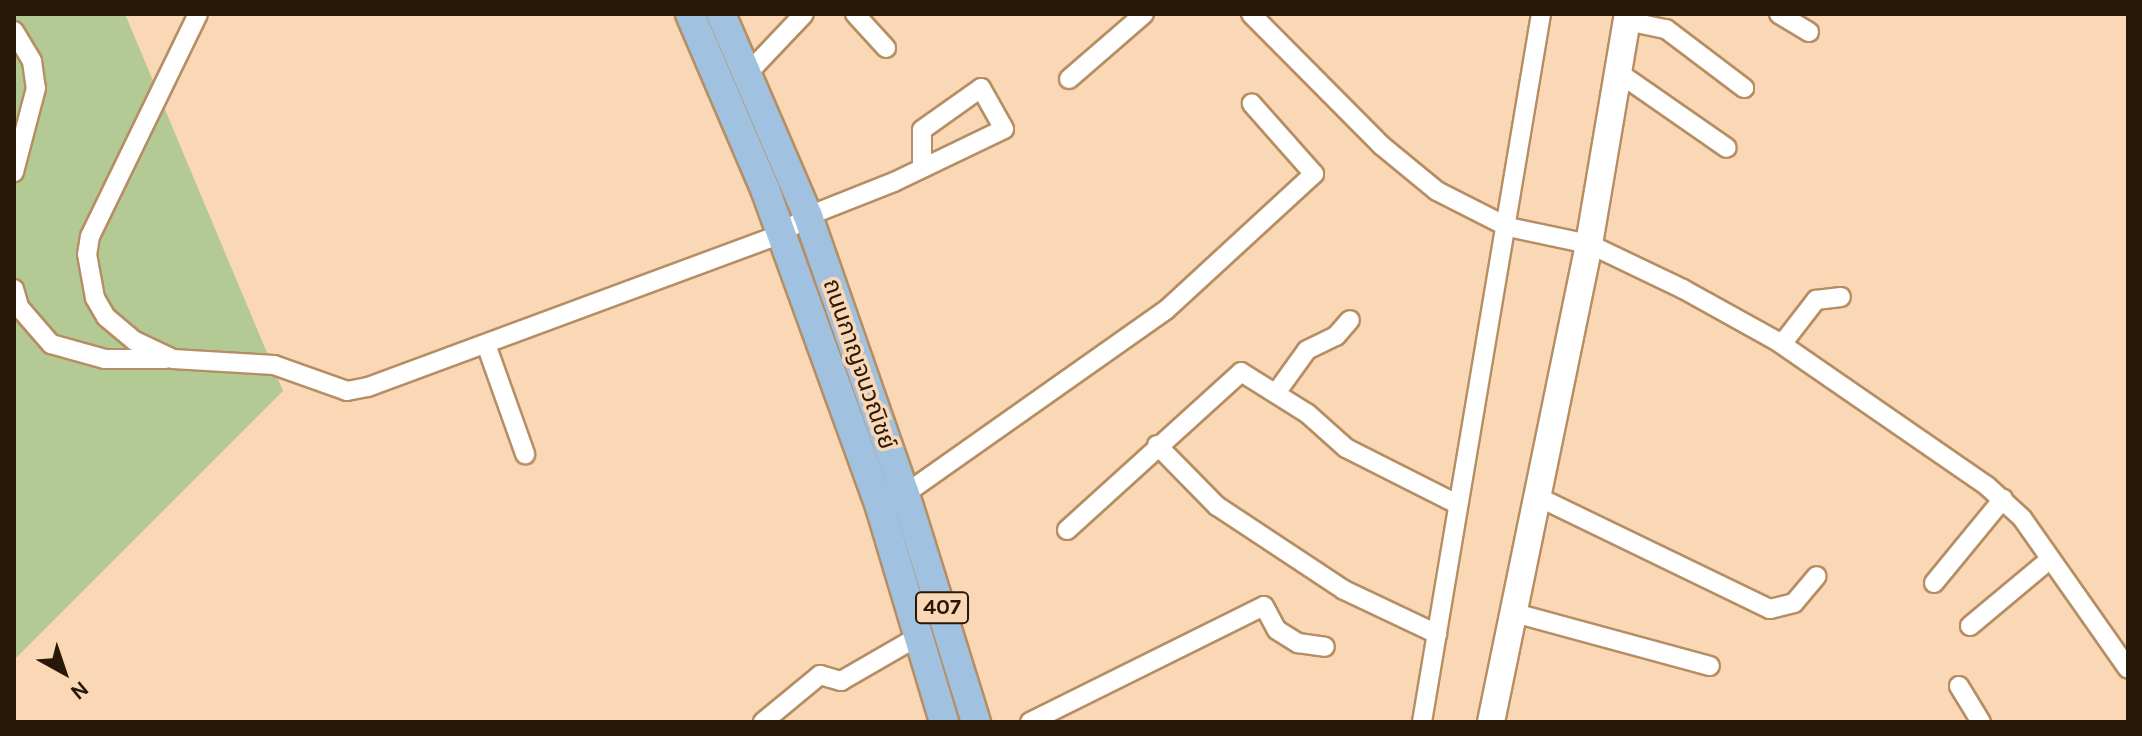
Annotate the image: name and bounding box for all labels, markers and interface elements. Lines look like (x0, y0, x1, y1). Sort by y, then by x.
street label: ถนนกาญจนวณิชย์ (816, 275, 902, 453)
road number: 407 (914, 590, 970, 626)
north arrow (24, 632, 104, 712)
text: N (65, 675, 94, 705)

